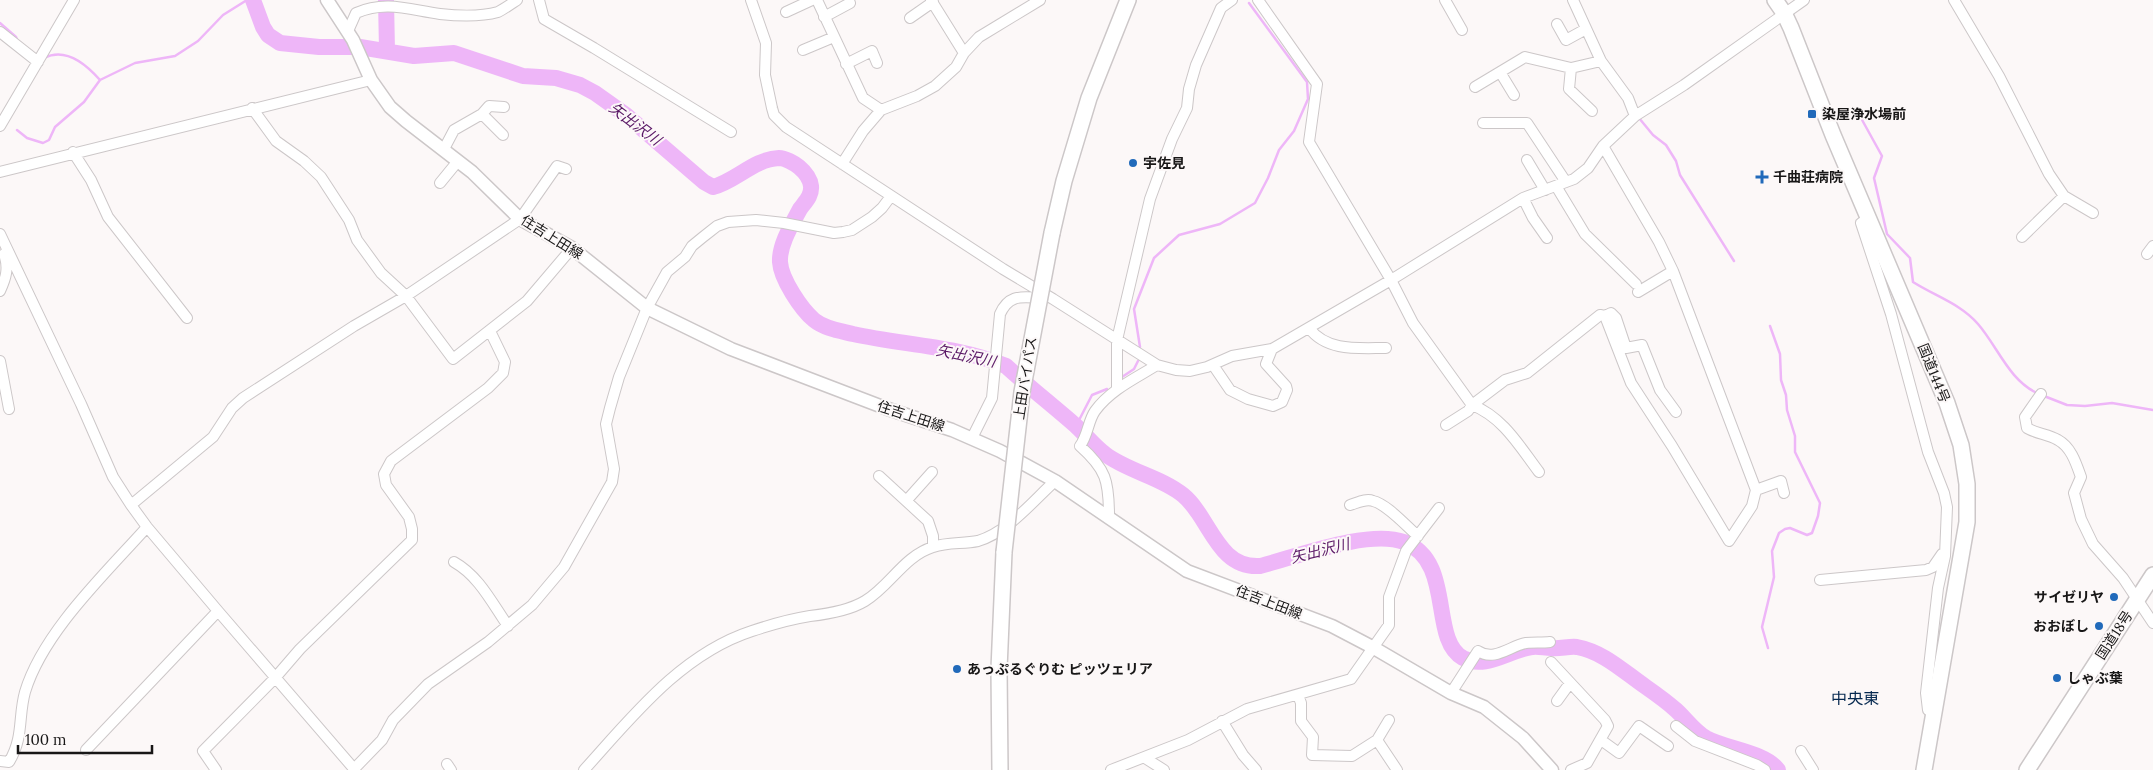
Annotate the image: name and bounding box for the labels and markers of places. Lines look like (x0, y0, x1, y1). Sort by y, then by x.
place label: 染屋浄水場前 (1822, 105, 1906, 123)
marker: 染屋浄水場前 (1806, 108, 1818, 120)
place label: 宇佐見 (1143, 154, 1185, 172)
marker: 宇佐見 (1127, 157, 1139, 169)
place label: 千曲荘病院 (1773, 168, 1843, 186)
marker: 千曲荘病院 (1755, 170, 1769, 184)
place label: サイゼリヤ (2034, 588, 2104, 606)
marker: サイゼリヤ (2108, 591, 2120, 603)
place label: おおぼし (2033, 617, 2089, 635)
marker: おおぼし (2093, 620, 2105, 632)
place label: あっぷるぐりむ ピッツェリア (967, 660, 1153, 678)
marker: あっぷるぐりむ ピッツェリア (951, 663, 963, 675)
place label: しゃぶ葉 (2067, 669, 2123, 687)
marker: しゃぶ葉 (2051, 672, 2063, 684)

